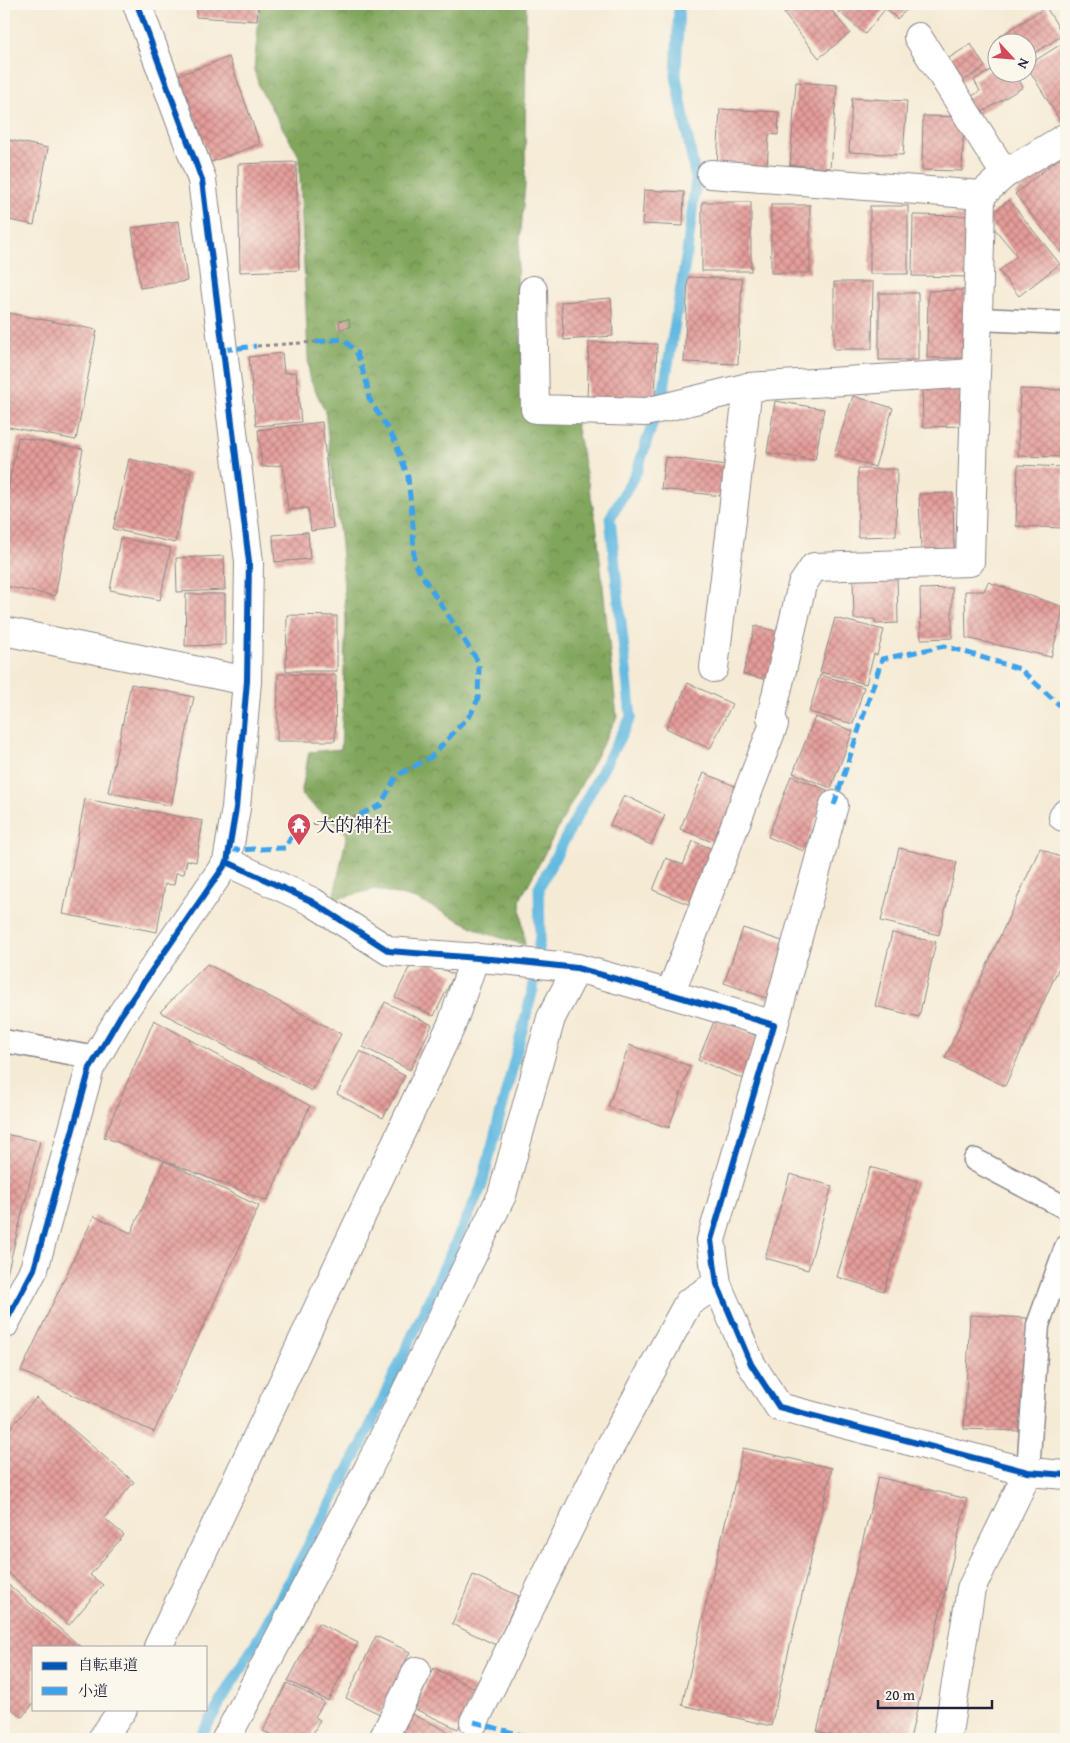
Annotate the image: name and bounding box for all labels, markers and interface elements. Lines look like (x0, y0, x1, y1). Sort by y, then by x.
north arrow (988, 32, 1038, 82)
text: N (1012, 55, 1035, 73)
place label: 大的神社 (316, 811, 392, 839)
temple icon: 大的神社 (286, 812, 312, 846)
legend (32, 1646, 208, 1710)
text: 自転車道 (78, 1654, 138, 1675)
scale bar (878, 1678, 991, 1710)
text: 小道 (78, 1680, 108, 1701)
text: 20 m (885, 1684, 916, 1705)

